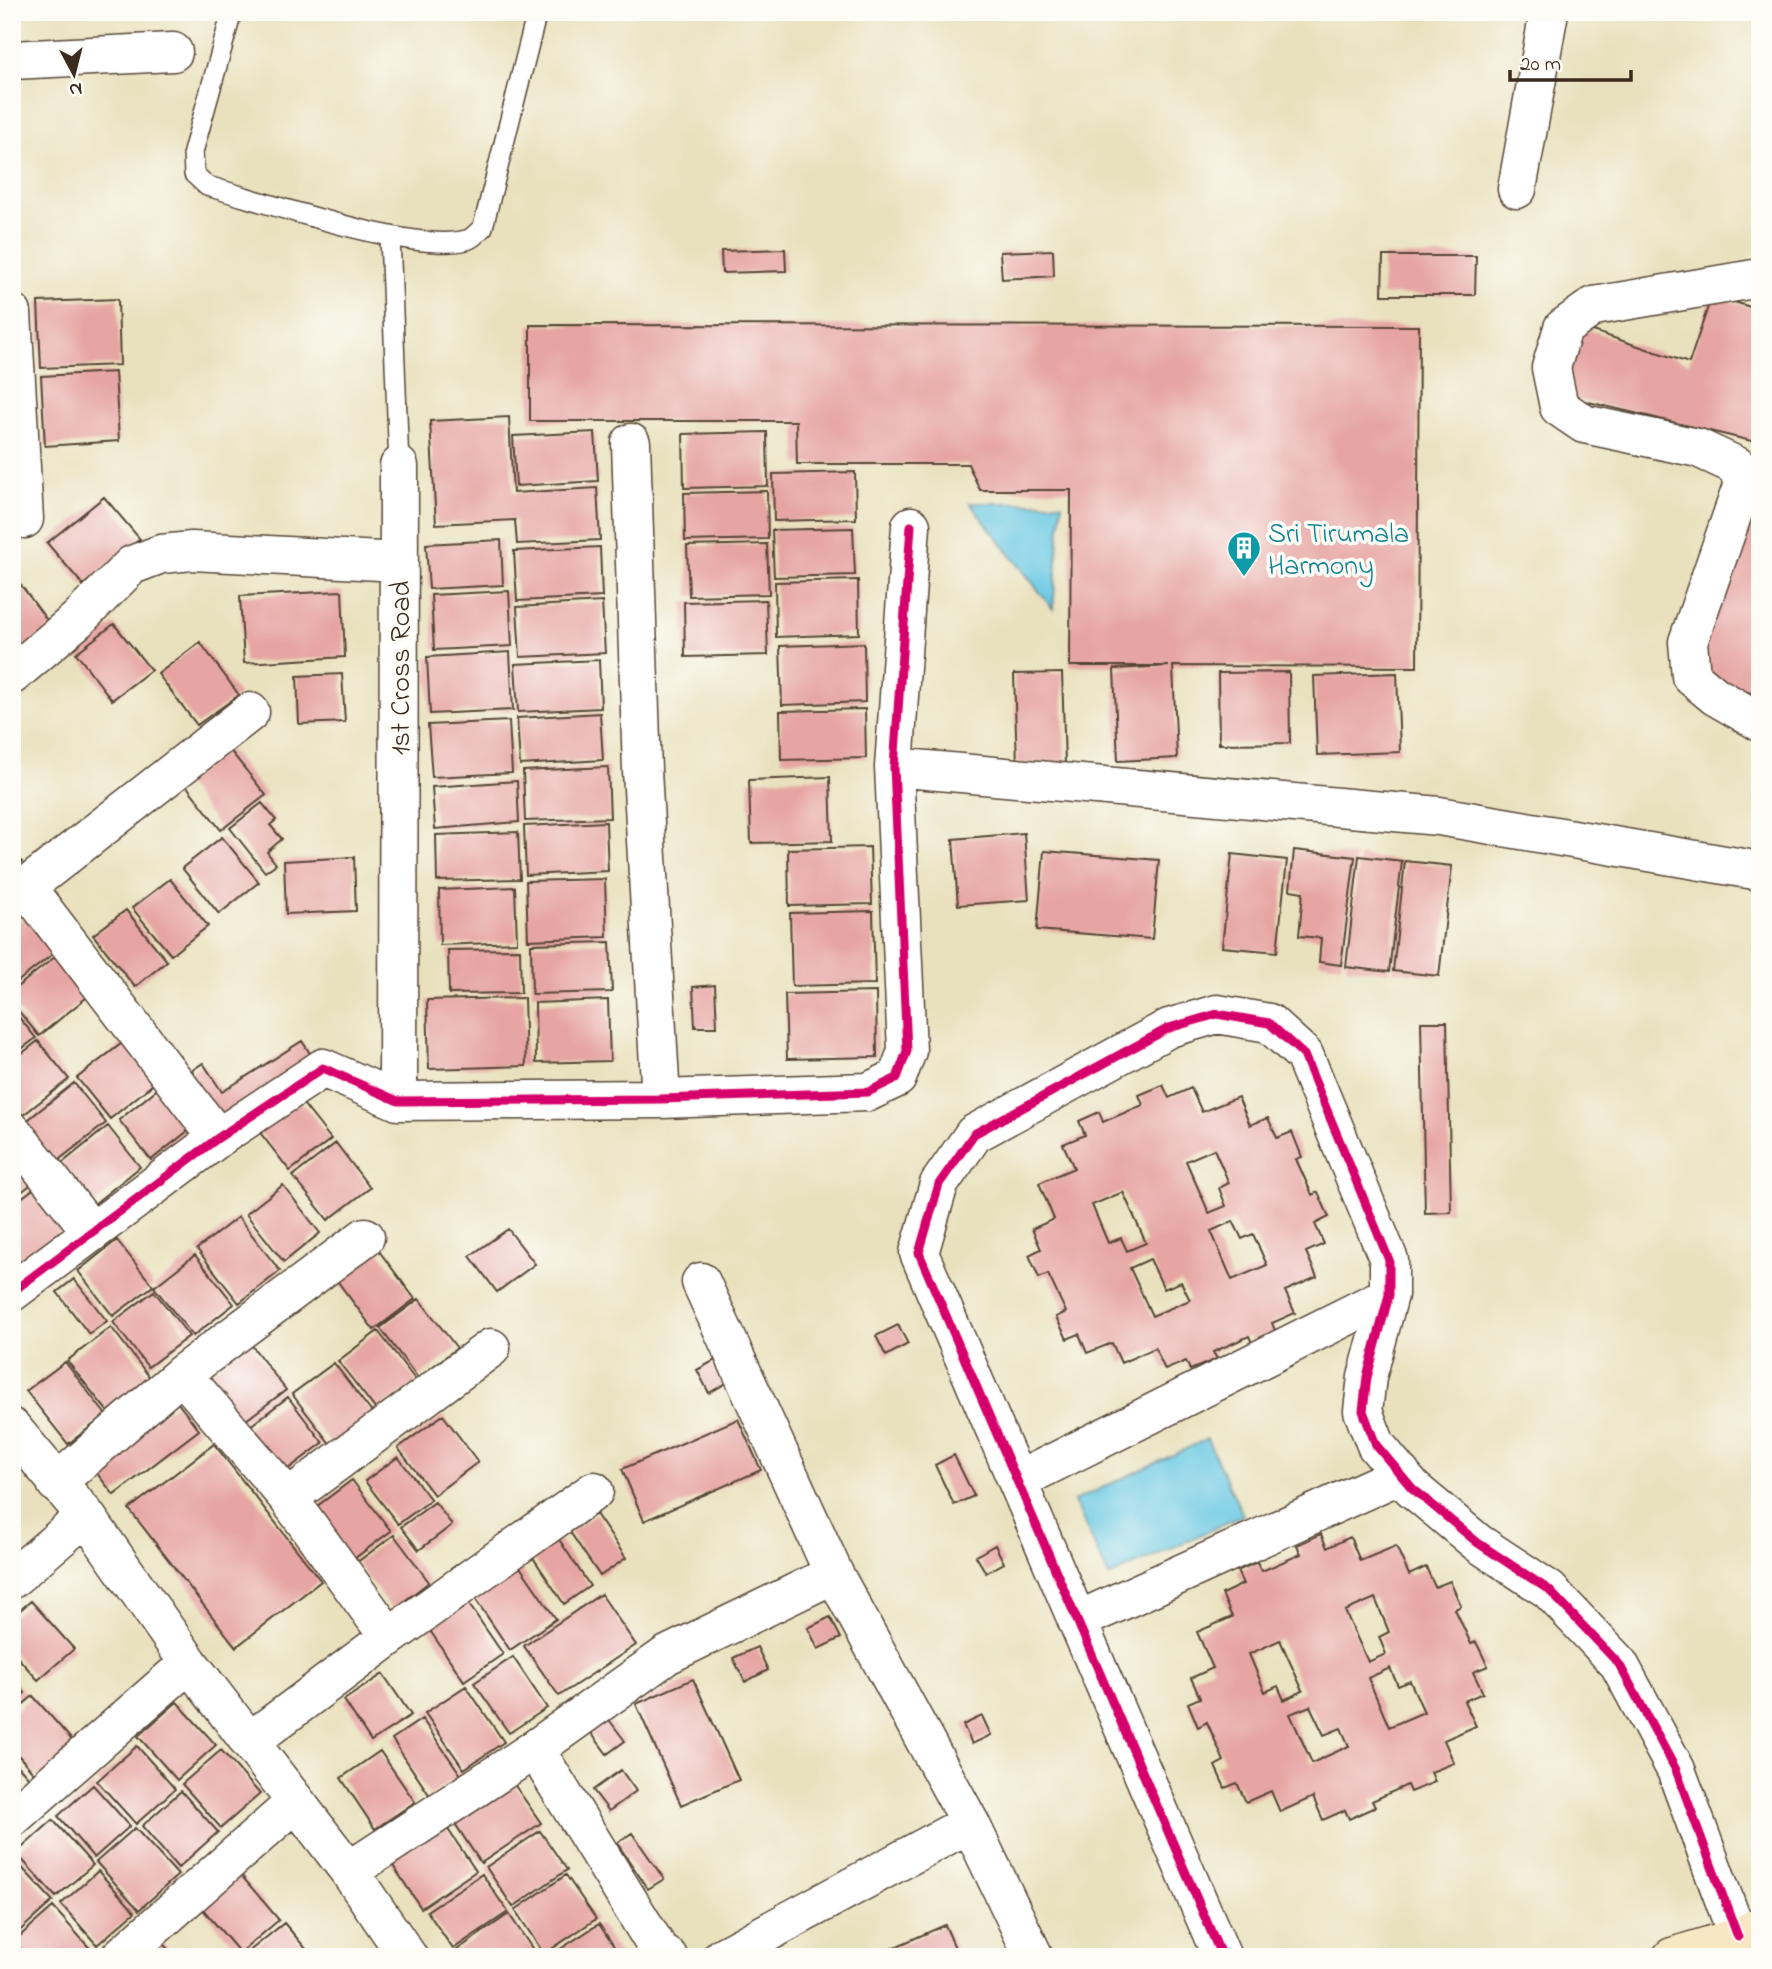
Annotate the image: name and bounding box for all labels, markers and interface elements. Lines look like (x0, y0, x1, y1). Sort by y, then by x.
north arrow (38, 38, 108, 108)
scale bar (1510, 38, 1630, 82)
text: 20 m (1520, 50, 1561, 80)
text: N (68, 74, 84, 103)
place label: Sri Tirumala Harmony (1268, 515, 1409, 588)
building icon: Sri Tirumala Harmony (1225, 529, 1263, 578)
street label: 1st Cross Road (382, 580, 423, 755)

